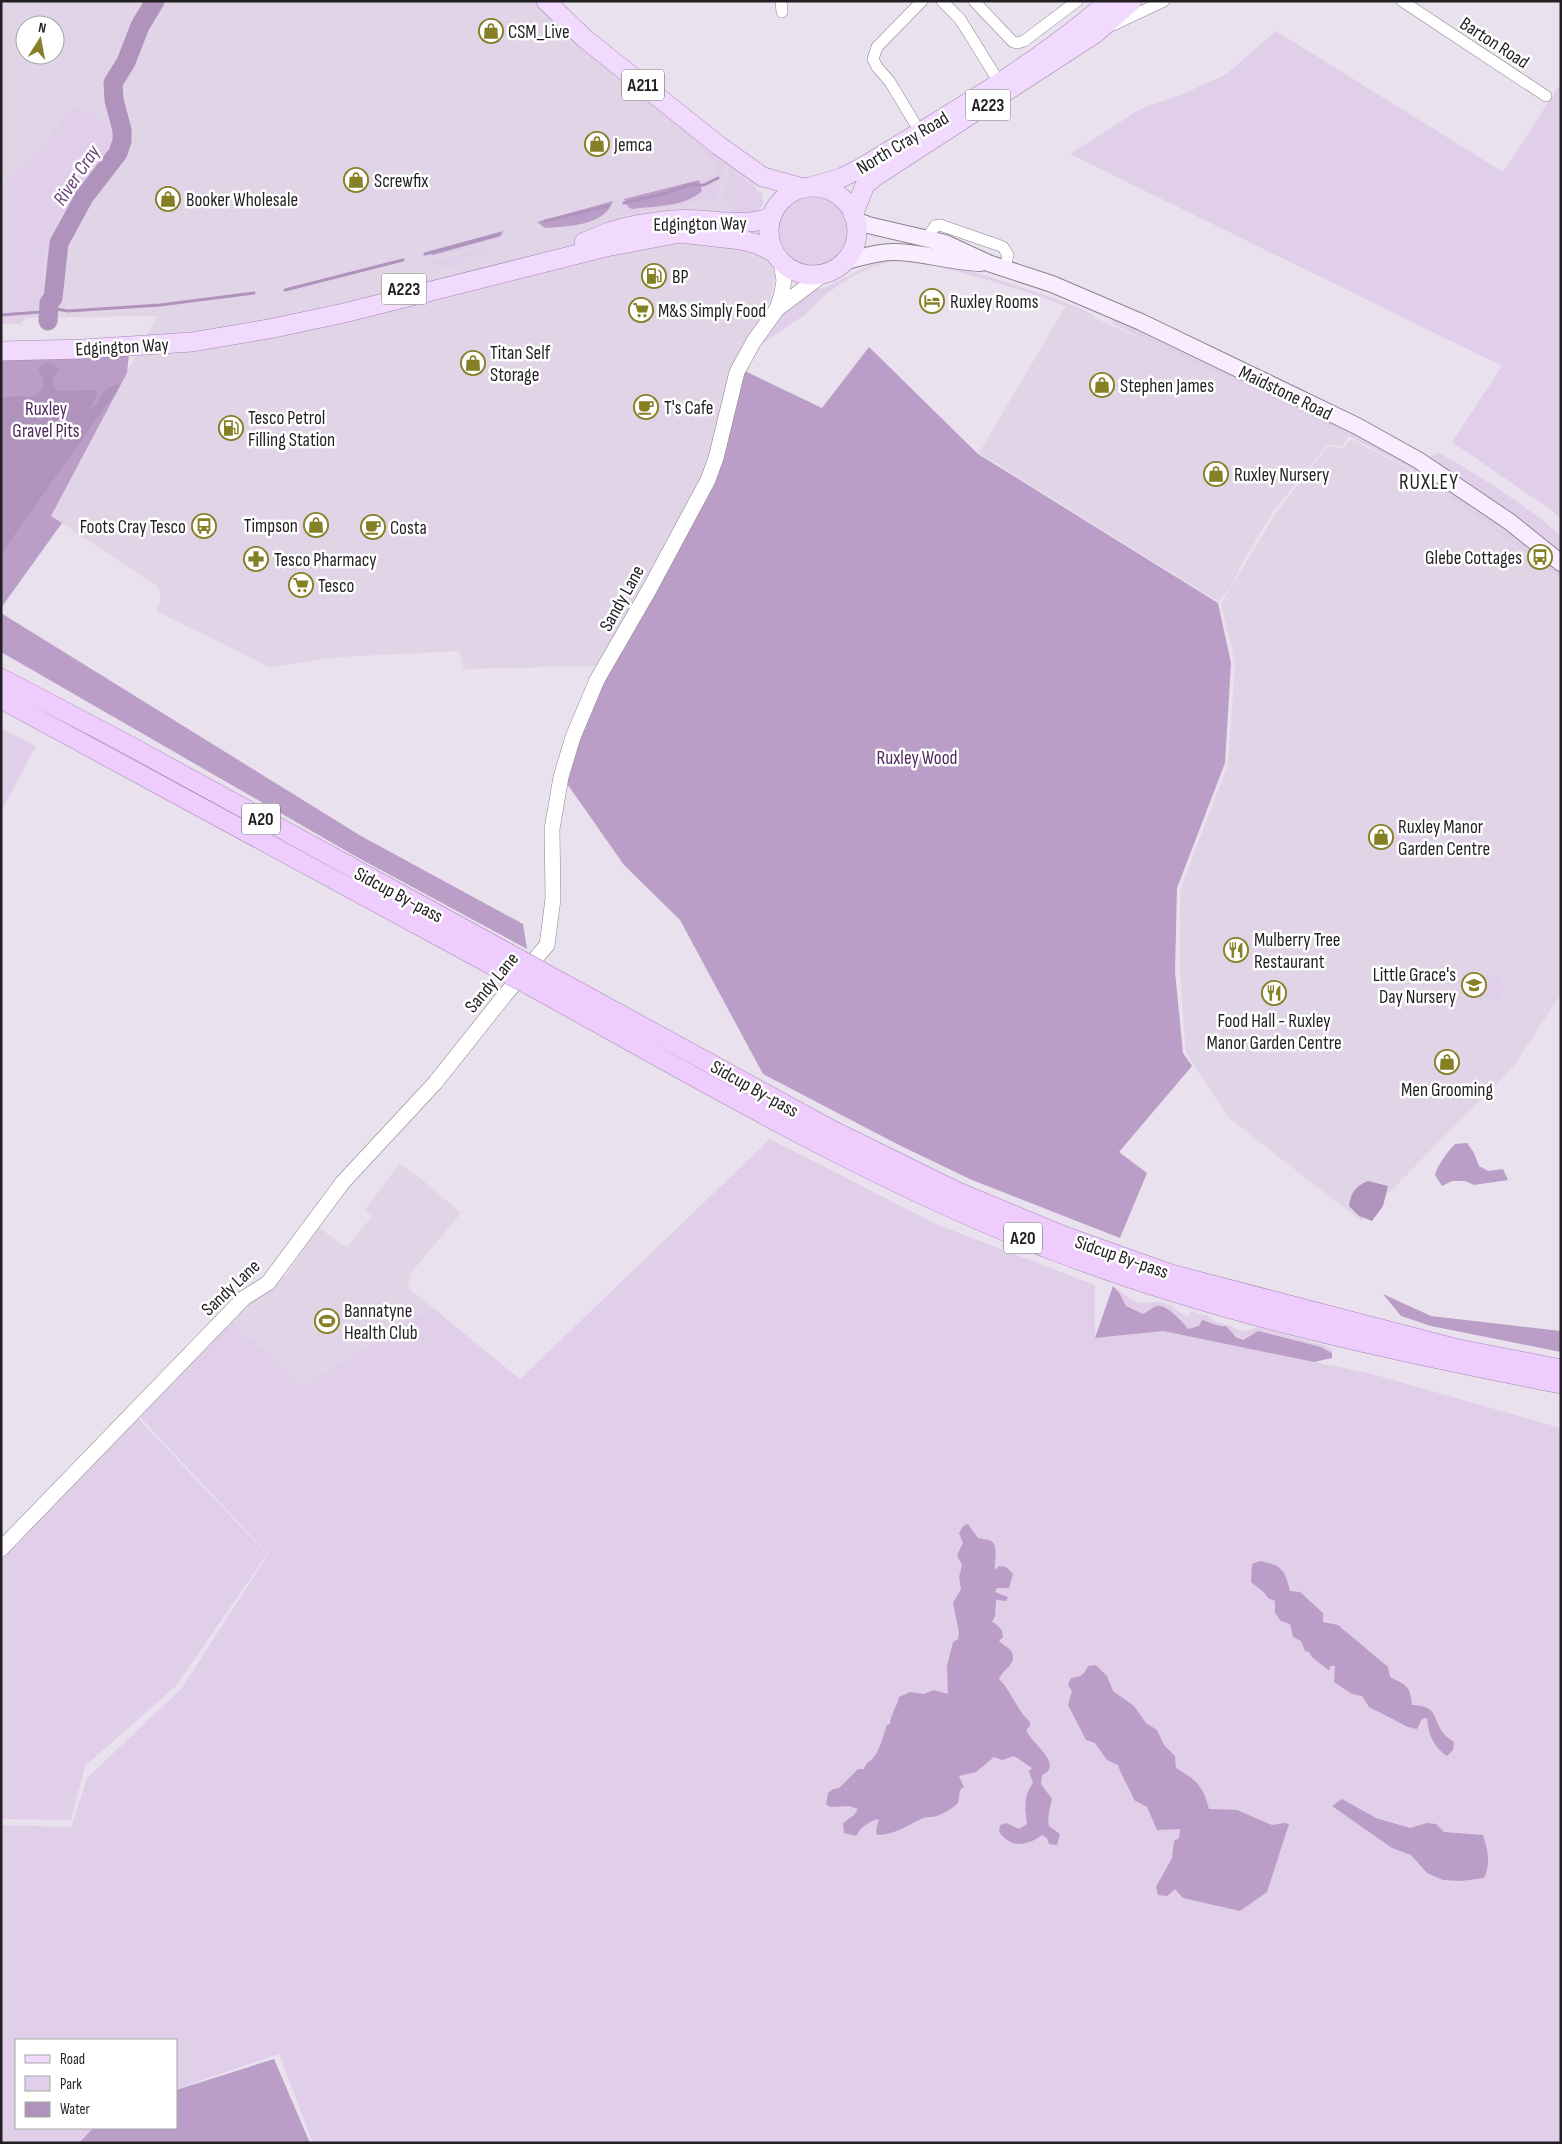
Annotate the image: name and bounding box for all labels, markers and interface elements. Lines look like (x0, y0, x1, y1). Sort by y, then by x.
street label: Barton Road (1455, 12, 1533, 74)
north arrow (15, 15, 65, 65)
shop icon: CSM_Live (478, 18, 504, 44)
text: N (37, 19, 48, 37)
place label: CSM_Live (508, 21, 570, 44)
road number: A211 (622, 70, 664, 100)
road number: A223 (966, 90, 1010, 120)
street label: North Cray Road (852, 107, 953, 180)
shop icon: Jemca (584, 131, 610, 157)
place label: Jemca (613, 134, 652, 157)
water label: River Cray (48, 140, 106, 210)
shop icon: Screwfix (343, 167, 369, 193)
place label: Screwfix (374, 170, 428, 193)
shop icon: Booker Wholesale (155, 186, 181, 212)
place label: Booker Wholesale (186, 189, 298, 212)
street label: Edgington Way (653, 212, 748, 237)
fuel station icon: BP (641, 263, 667, 289)
place label: BP (672, 266, 688, 289)
road number: A223 (382, 274, 426, 304)
hotel icon: Ruxley Rooms (919, 288, 945, 314)
place label: Ruxley Rooms (950, 291, 1039, 314)
supermarket icon: M&S Simply Food (628, 297, 654, 323)
place label: M&S Simply Food (658, 300, 766, 323)
street label: Edgington Way (75, 334, 170, 361)
place label: Titan Self Storage (490, 342, 551, 387)
shop icon: Titan Self Storage (460, 350, 486, 376)
street label: Maidstone Road (1235, 361, 1336, 426)
shop icon: Stephen James (1089, 372, 1115, 398)
place label: Stephen James (1120, 375, 1214, 398)
cafe icon: T's Cafe (633, 394, 659, 420)
place label: T's Cafe (664, 397, 713, 420)
park label: Ruxley Gravel Pits (12, 398, 80, 443)
place label: Tesco Petrol Filling Station (248, 407, 335, 452)
fuel station icon: Tesco Petrol Filling Station (218, 415, 244, 441)
shop icon: Ruxley Nursery (1203, 461, 1229, 487)
place label: Ruxley Nursery (1234, 464, 1330, 487)
district label: RUXLEY (1399, 470, 1459, 495)
shop icon: Timpson (303, 512, 329, 538)
bus stop icon: Foots Cray Tesco (191, 513, 217, 539)
cafe icon: Costa (360, 514, 386, 540)
place label: Timpson (244, 515, 298, 538)
place label: Foots Cray Tesco (80, 516, 186, 539)
place label: Costa (390, 517, 427, 540)
bus stop icon: Glebe Cottages (1527, 544, 1553, 570)
pharmacy icon: Tesco Pharmacy (243, 546, 269, 572)
place label: Glebe Cottages (1425, 547, 1522, 570)
place label: Tesco Pharmacy (274, 549, 377, 572)
street label: Sandy Lane (595, 562, 650, 636)
supermarket icon: Tesco (288, 572, 314, 598)
place label: Tesco (318, 575, 354, 598)
park label: Ruxley Wood (877, 747, 957, 770)
road number: A20 (242, 804, 280, 834)
place label: Ruxley Manor Garden Centre (1398, 816, 1490, 861)
shop icon: Ruxley Manor Garden Centre (1368, 824, 1394, 850)
street label: Sidcup By-pass (350, 862, 447, 928)
place label: Mulberry Tree Restaurant (1254, 929, 1340, 974)
restaurant icon: Mulberry Tree Restaurant (1223, 937, 1249, 963)
street label: Sandy Lane (460, 948, 524, 1018)
place label: Little Grace's Day Nursery (1373, 964, 1457, 1009)
school or university icon: Little Grace's Day Nursery (1461, 972, 1487, 998)
restaurant icon: Food Hall - Ruxley Manor Garden Centre (1261, 980, 1287, 1006)
place label: Food Hall - Ruxley Manor Garden Centre (1206, 1010, 1342, 1055)
shop icon: Men Grooming (1434, 1049, 1460, 1075)
street label: Sidcup By-pass (706, 1056, 802, 1123)
place label: Men Grooming (1401, 1079, 1493, 1102)
road number: A20 (1004, 1222, 1042, 1254)
street label: Sidcup By-pass (1072, 1231, 1171, 1284)
street label: Sandy Lane (197, 1255, 265, 1321)
place label: Bannatyne Health Club (344, 1300, 418, 1345)
sports icon: Bannatyne Health Club (314, 1308, 340, 1334)
legend (15, 2039, 178, 2129)
text: Road (60, 2050, 85, 2069)
text: Park (60, 2075, 82, 2094)
text: Water (60, 2100, 91, 2119)

